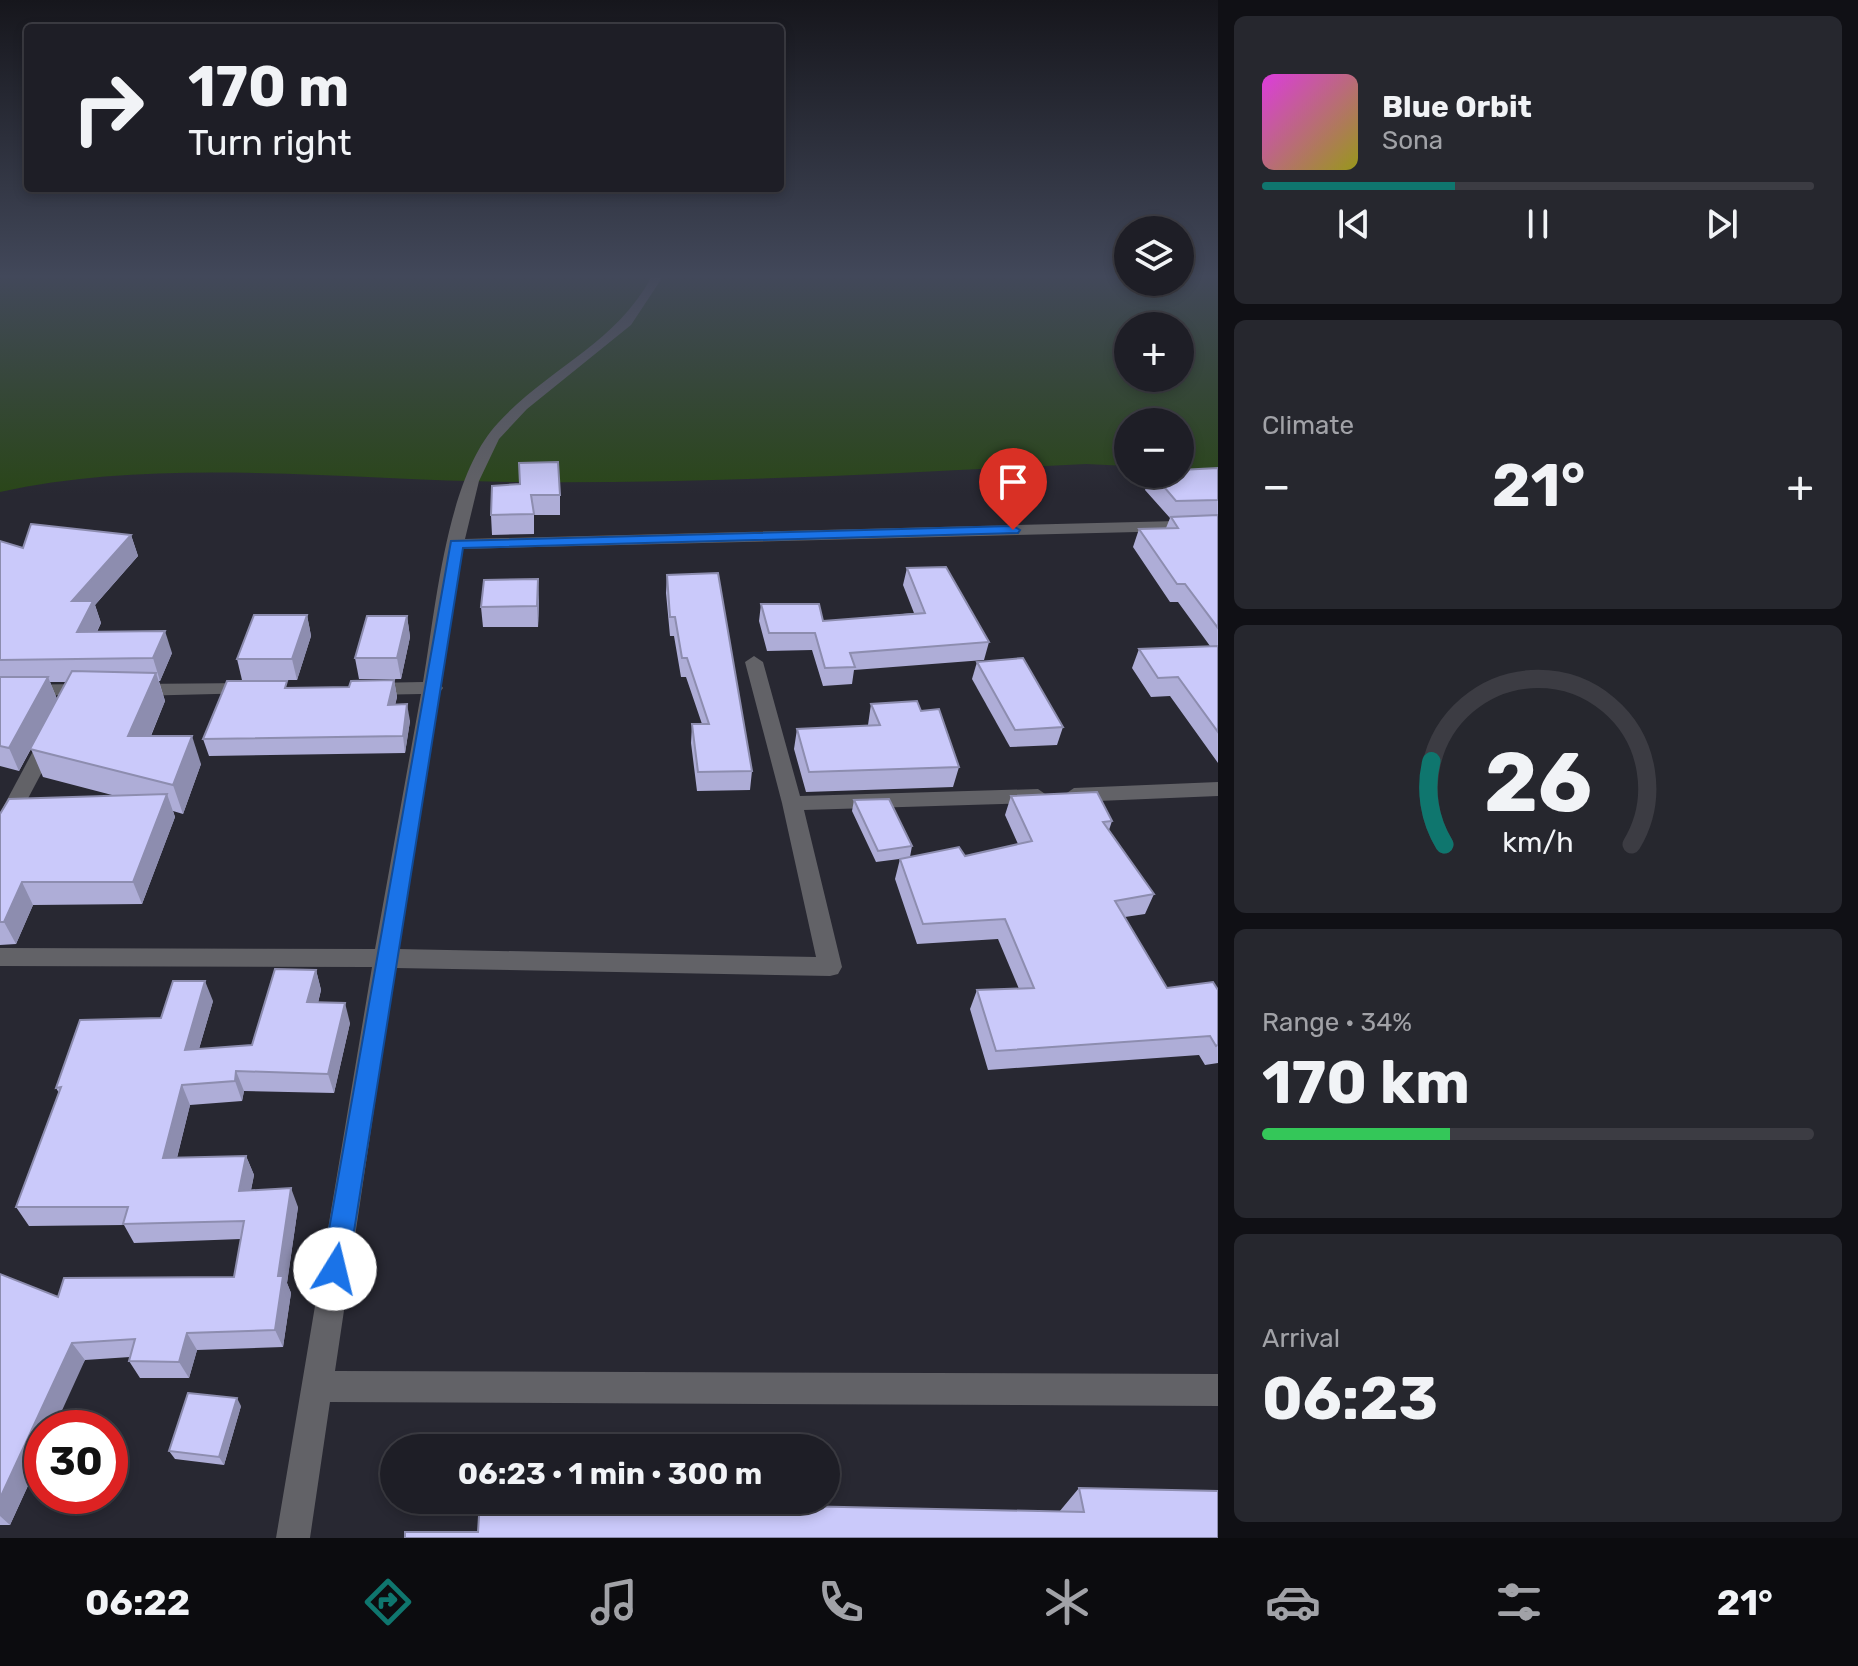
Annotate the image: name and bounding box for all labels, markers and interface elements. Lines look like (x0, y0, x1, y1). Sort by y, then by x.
text: 170 m (188, 54, 349, 120)
icon: right (56, 56, 160, 160)
text: Blue Orbit (1382, 89, 1532, 125)
text: Turn right (188, 121, 352, 164)
text: Sona (1382, 125, 1443, 156)
icon: previous (1332, 202, 1376, 246)
icon: pause (1516, 202, 1560, 246)
icon: next (1700, 202, 1744, 246)
map controls (1114, 216, 1194, 488)
button: layers (1114, 216, 1194, 296)
button: + (1114, 312, 1194, 392)
button: − (1114, 408, 1194, 488)
text: Climate (1262, 410, 1354, 441)
pin (979, 448, 1047, 530)
text: 21° (1492, 450, 1585, 521)
icon: arrive (991, 460, 1035, 504)
text: − (1262, 460, 1291, 512)
text: + (1787, 460, 1814, 512)
text: 26 (1484, 733, 1592, 832)
text: km/h (1502, 825, 1574, 859)
text: Range · 34% (1262, 1007, 1412, 1038)
text: 170 km (1262, 1047, 1470, 1118)
position arrow (293, 1227, 377, 1311)
text: Arrival (1262, 1323, 1340, 1354)
text: 06:23 (1262, 1363, 1438, 1434)
speed limit sign: 30 (24, 1410, 128, 1514)
text: 06:23 · 1 min · 300 m (458, 1456, 762, 1492)
icon: directions (360, 1574, 416, 1630)
icon: music (586, 1574, 642, 1630)
icon: phone (813, 1574, 869, 1630)
icon: climate (1039, 1574, 1095, 1630)
icon: car (1265, 1574, 1321, 1630)
icon: filters (1491, 1574, 1547, 1630)
text: 06:22 (85, 1581, 190, 1624)
text: 21° (1717, 1581, 1773, 1624)

